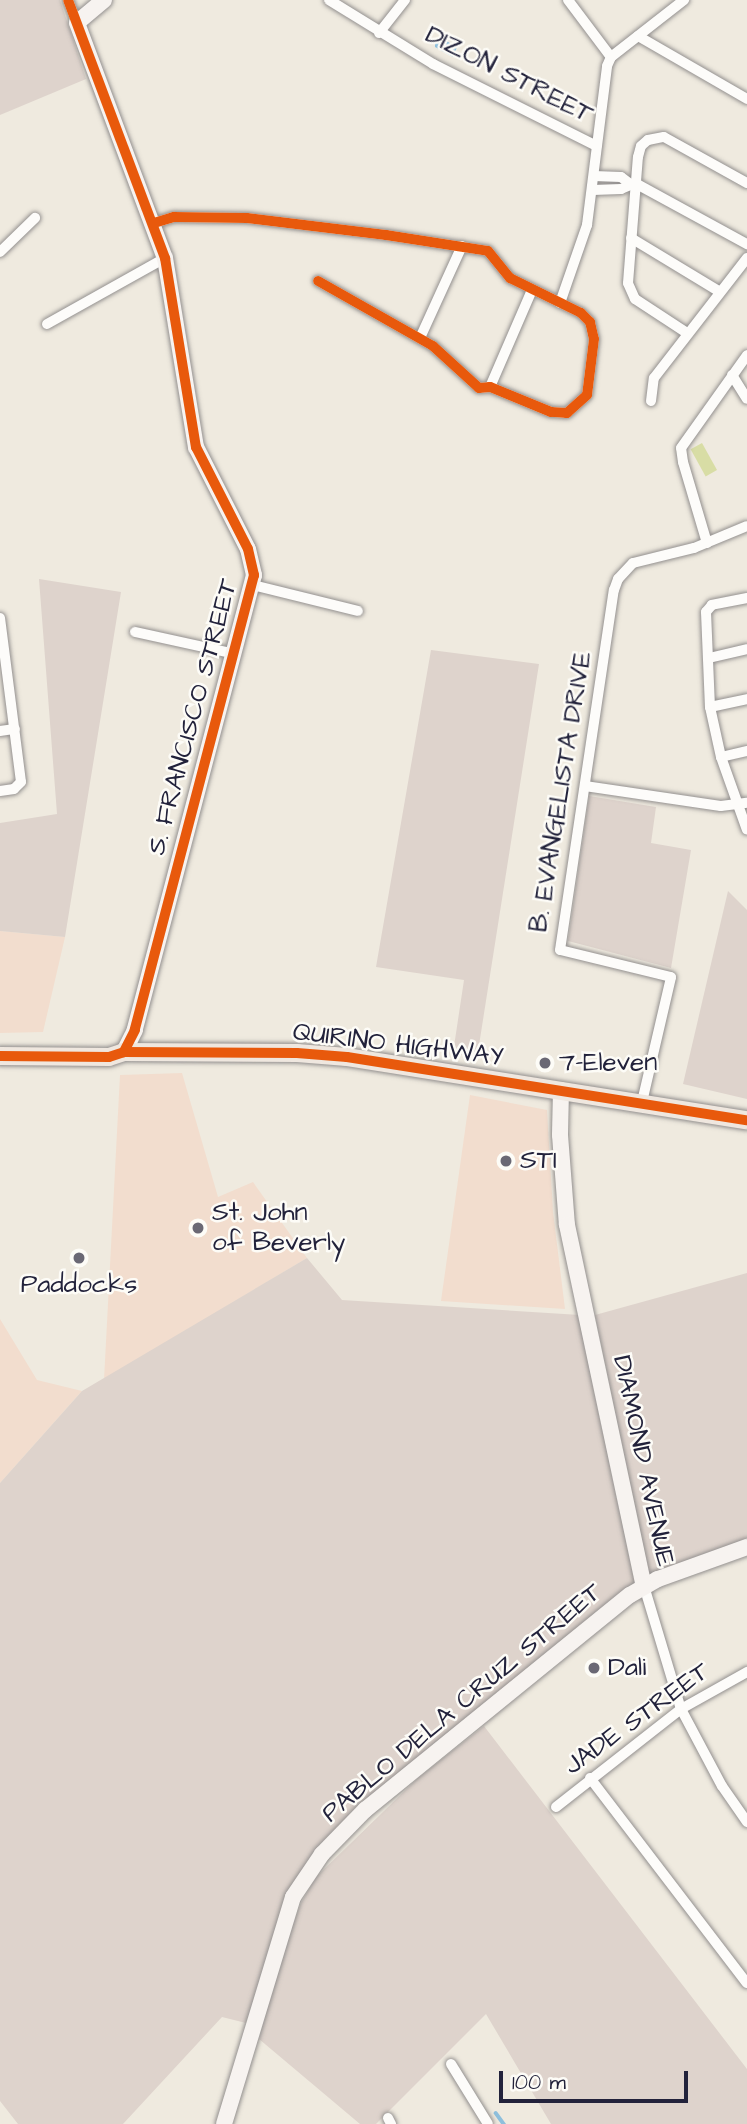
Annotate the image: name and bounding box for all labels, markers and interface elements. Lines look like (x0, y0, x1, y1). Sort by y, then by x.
street label: DIZON STREET (420, 19, 598, 131)
street label: S. FRANCISCO STREET (141, 576, 245, 858)
street label: B. EVANGELISTA DRIVE (523, 650, 599, 934)
street label: QUIRINO HIGHWAY (291, 1017, 505, 1073)
place label: 7-Eleven (559, 1047, 657, 1079)
marker: 7-Eleven (537, 1055, 553, 1071)
place label: STI (520, 1145, 557, 1177)
marker: STI (498, 1153, 514, 1169)
place label: St. John of Beverly (212, 1197, 345, 1258)
marker: St. John of Beverly (190, 1220, 206, 1236)
marker: Paddocks (71, 1250, 87, 1266)
place label: Paddocks (21, 1269, 137, 1301)
street label: DIAMOND AVENUE (605, 1353, 681, 1569)
street label: PABLO DELA CRUZ STREET (316, 1577, 608, 1829)
place label: Dali (608, 1652, 646, 1684)
street label: JADE STREET (558, 1656, 716, 1782)
marker: Dali (586, 1660, 602, 1676)
scale bar (502, 2058, 691, 2102)
text: 100 m (512, 2068, 566, 2097)

